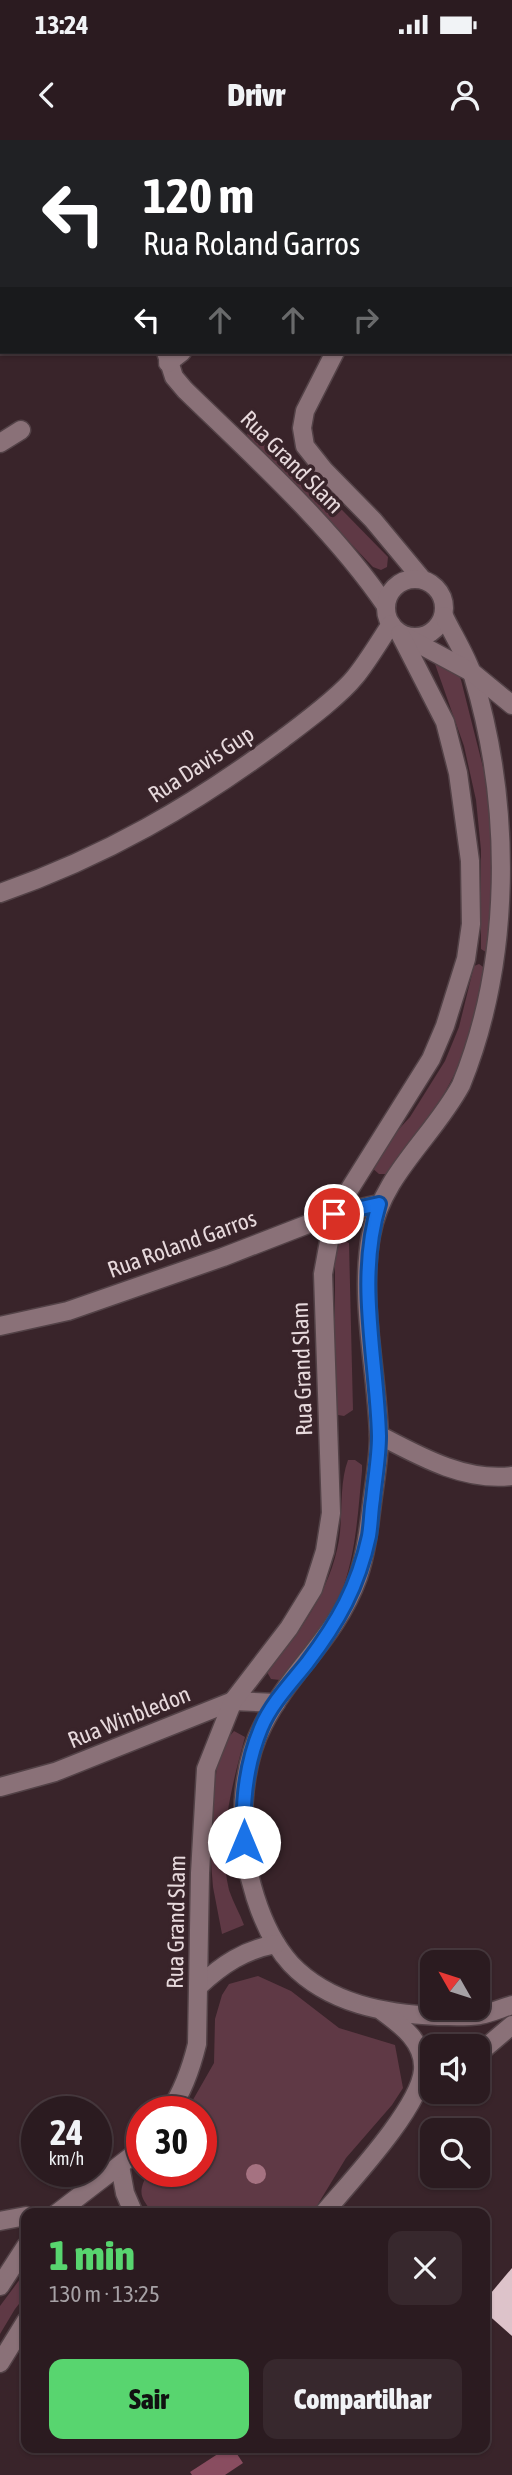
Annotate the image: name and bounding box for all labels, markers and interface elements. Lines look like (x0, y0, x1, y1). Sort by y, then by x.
text: 13:24 (35, 10, 89, 40)
icon: back (28, 76, 66, 114)
text: Drivr (227, 76, 285, 113)
icon: person (446, 76, 484, 114)
text: 120 m (143, 167, 254, 223)
icon: left (28, 168, 119, 259)
text: Rua Roland Garros (143, 225, 360, 262)
icon: left (128, 301, 166, 339)
icon: ahead (201, 301, 239, 339)
icon: ahead (274, 301, 312, 339)
icon: right (347, 301, 385, 339)
street label: Rua Grand Slam (235, 405, 349, 519)
street label: Rua Davis Gup (143, 720, 259, 808)
pin (304, 1184, 364, 1244)
icon: arrive (315, 1195, 353, 1233)
street label: Rua Roland Garros (104, 1205, 260, 1283)
street label: Rua Grand Slam (287, 1302, 317, 1436)
street label: Rua Winbledon (64, 1681, 194, 1753)
position arrow (207, 1805, 281, 1879)
street label: Rua Grand Slam (162, 1855, 190, 1989)
north arrow (420, 1950, 490, 2020)
map controls (420, 1950, 490, 2188)
button: sound (420, 2034, 490, 2104)
speed limit sign: 30 (126, 2096, 217, 2187)
text: 24 (50, 2112, 83, 2152)
button: search (420, 2118, 490, 2188)
text: km/h (49, 2148, 84, 2169)
text: 1 min (49, 2231, 135, 2279)
button: close (388, 2231, 462, 2305)
text: 130 m · 13:25 (49, 2281, 160, 2307)
button: Sair (49, 2359, 249, 2439)
button: Compartilhar (263, 2359, 462, 2439)

